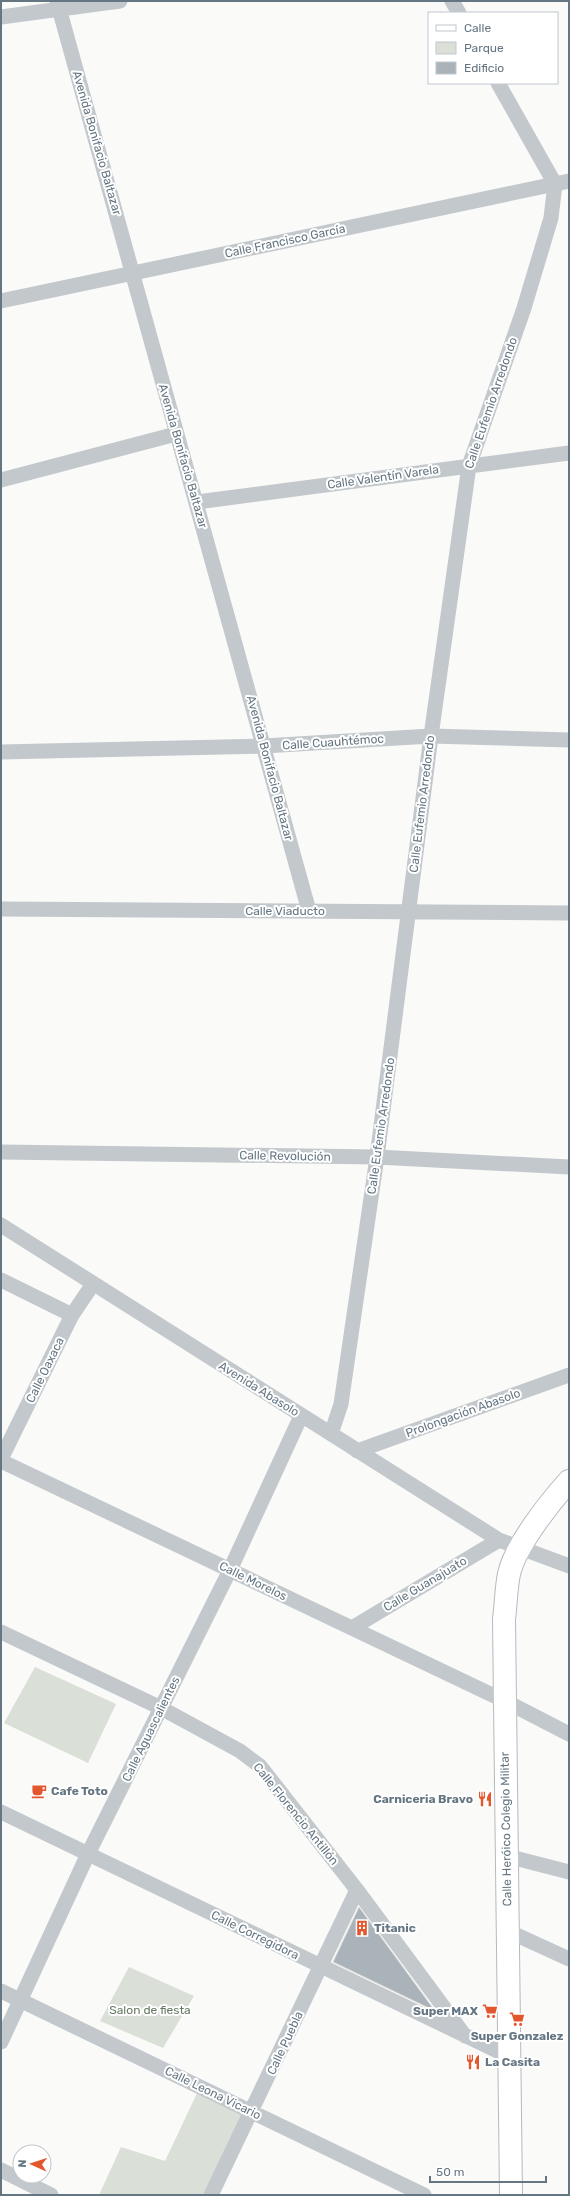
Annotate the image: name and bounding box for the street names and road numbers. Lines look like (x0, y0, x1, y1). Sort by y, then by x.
street label: Avenida Bonifacio Baltazar (70, 69, 124, 217)
street label: Calle Francisco García (223, 221, 347, 261)
street label: Calle Eufemio Arredondo (462, 335, 520, 470)
street label: Avenida Bonifacio Baltazar (156, 382, 210, 530)
street label: Calle Valentín Varela (326, 462, 440, 492)
street label: Avenida Bonifacio Baltazar (244, 694, 296, 842)
street label: Calle Cuauhtémoc (282, 731, 385, 753)
street label: Calle Eufemio Arredondo (407, 735, 437, 873)
street label: Calle Viaducto (245, 904, 325, 918)
street label: Calle Eufemio Arredondo (364, 1057, 398, 1195)
street label: Calle Revolución (239, 1148, 331, 1164)
street label: Calle Oaxaca (23, 1335, 67, 1405)
street label: Avenida Abasolo (216, 1359, 302, 1419)
street label: Prolongación Abasolo (404, 1386, 522, 1440)
street label: Calle Guanajuato (381, 1554, 469, 1614)
street label: Calle Morelos (217, 1559, 289, 1603)
street label: Calle Aguascalientes (119, 1674, 183, 1784)
street label: Calle Heróico Colegio Militar (498, 1751, 514, 1906)
street label: Calle Florencio Antillón (251, 1760, 341, 1868)
street label: Calle Corregidora (209, 1908, 301, 1962)
street label: Calle Puebla (264, 2009, 306, 2077)
street label: Calle Leona Vicario (163, 2064, 263, 2122)

